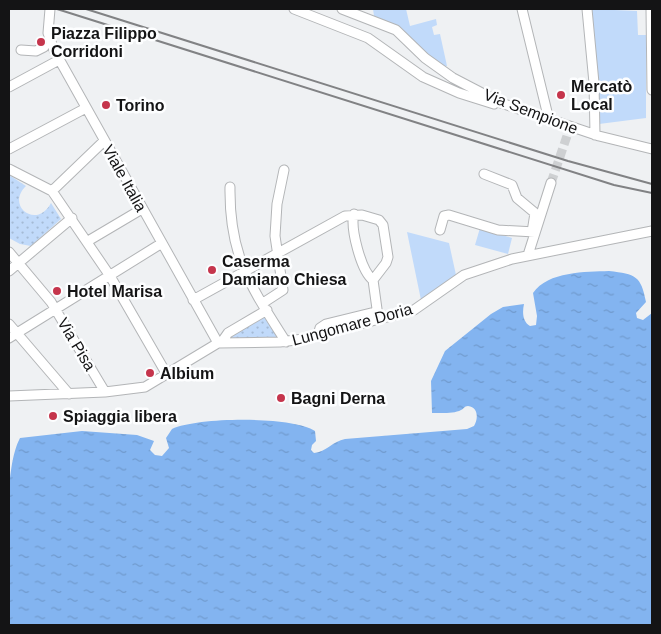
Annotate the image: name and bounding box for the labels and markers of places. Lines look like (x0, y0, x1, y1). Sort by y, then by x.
place label: Piazza Filippo Corridoni (51, 25, 157, 60)
marker: Piazza Filippo Corridoni (35, 36, 47, 48)
place label: Mercatò Local (571, 78, 633, 113)
marker: Mercatò Local (555, 89, 567, 101)
place label: Torino (116, 97, 165, 114)
marker: Torino (100, 99, 112, 111)
place label: Caserma Damiano Chiesa (222, 253, 347, 288)
marker: Caserma Damiano Chiesa (206, 264, 218, 276)
place label: Hotel Marisa (67, 283, 162, 300)
marker: Hotel Marisa (51, 285, 63, 297)
place label: Albium (160, 365, 214, 382)
marker: Albium (144, 367, 156, 379)
place label: Bagni Derna (291, 390, 385, 407)
marker: Bagni Derna (275, 392, 287, 404)
place label: Spiaggia libera (63, 408, 177, 425)
marker: Spiaggia libera (47, 410, 59, 422)

